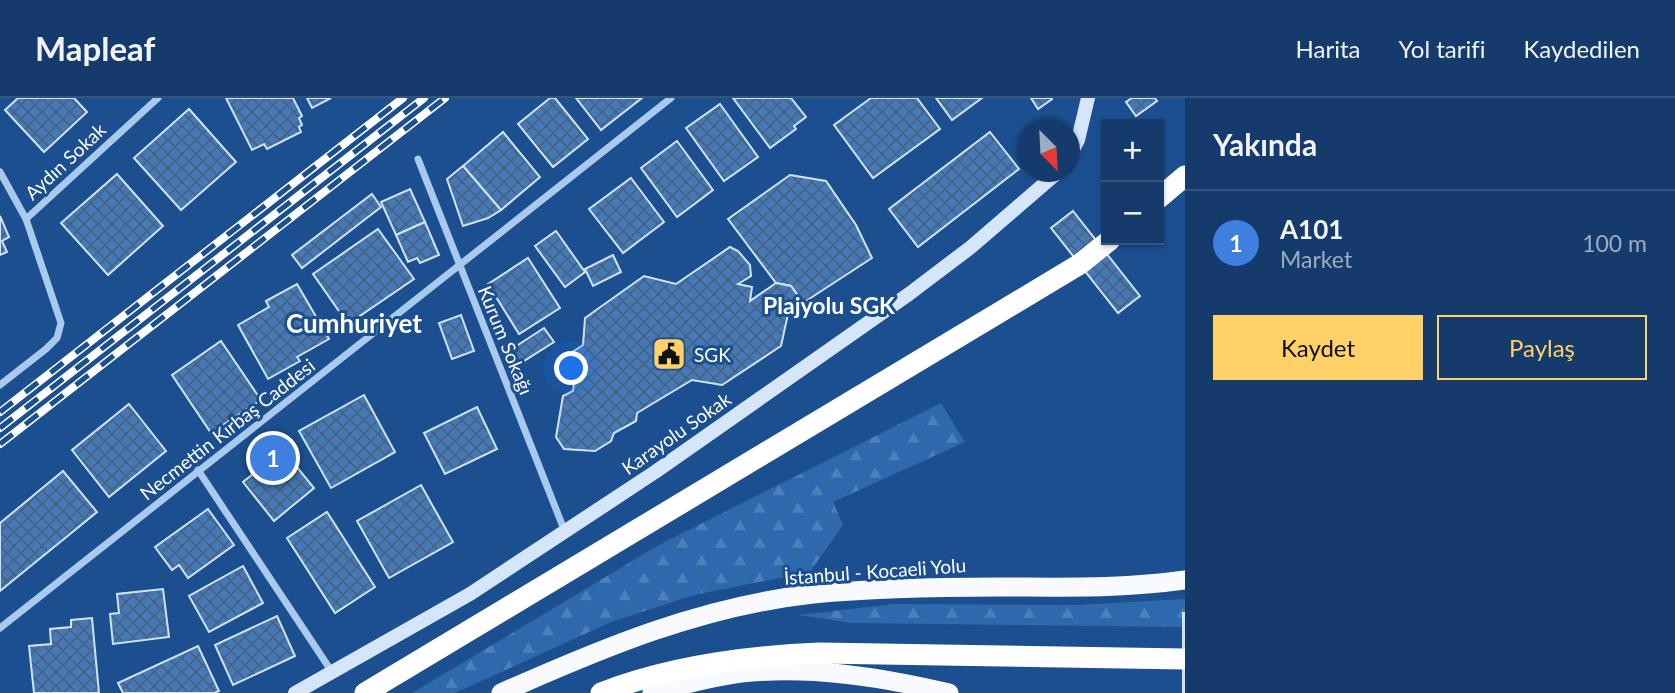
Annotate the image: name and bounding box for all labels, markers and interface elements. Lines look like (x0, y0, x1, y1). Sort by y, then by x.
text: Mapleaf (35, 28, 155, 68)
text: Harita (1296, 34, 1360, 63)
text: Yol tarifi (1398, 34, 1485, 63)
text: Kaydedilen (1523, 34, 1640, 63)
street label: Aydın Sokak (20, 118, 110, 204)
north arrow (1017, 119, 1080, 182)
map controls (1101, 119, 1164, 245)
button: + (1101, 119, 1164, 182)
text: Yakında (1213, 126, 1317, 162)
button: − (1101, 182, 1164, 245)
text: A101 (1280, 213, 1343, 245)
text: 1 (1229, 229, 1243, 257)
text: 100 m (1582, 229, 1647, 257)
text: Market (1280, 245, 1352, 273)
street label: Kurum Sokağı (474, 282, 538, 398)
district label: Plajyolu SGK (763, 291, 895, 319)
district label: Cumhuriyet (286, 307, 422, 339)
button: Kaydet (1213, 315, 1423, 380)
button: Paylaş (1437, 315, 1647, 380)
public building icon: SGK (650, 335, 688, 373)
place label: SGK (694, 343, 731, 366)
your location (554, 351, 588, 385)
street label: Necmettin Kırbaş Caddesi (135, 354, 319, 504)
street label: Karayolu Sokak (617, 387, 735, 479)
pin: 1 (250, 432, 296, 484)
street label: İstanbul - Kocaeli Yolu (783, 553, 967, 589)

